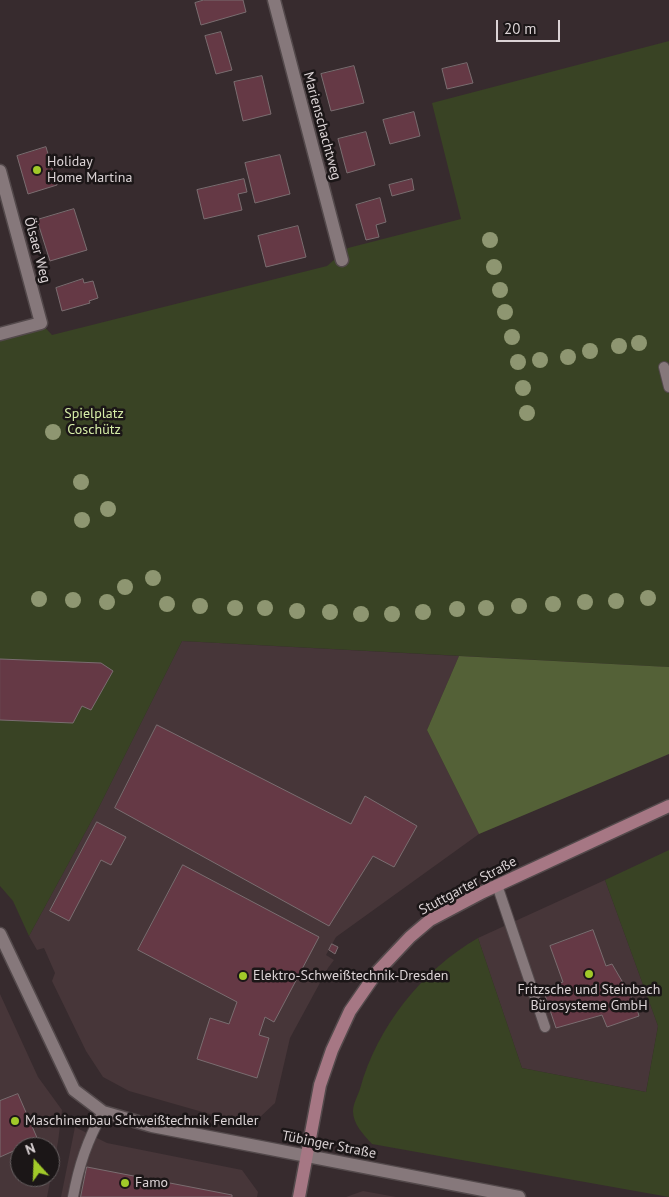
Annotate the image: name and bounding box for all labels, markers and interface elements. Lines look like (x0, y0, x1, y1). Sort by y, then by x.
scale bar (499, 10, 563, 42)
text: 20 m (504, 19, 537, 38)
street label: Marienschachtweg (299, 70, 345, 182)
place label: Holiday Home Martina (47, 154, 132, 186)
marker: Holiday Home Martina (31, 164, 43, 176)
street label: Ölsaer Weg (20, 215, 54, 285)
park label: Spielplatz Coschütz (64, 406, 124, 438)
street label: Stuttgarter Straße (416, 853, 520, 919)
place label: Elektro-Schweißtechnik-Dresden (253, 968, 448, 984)
marker: Fritzsche und Steinbach Bürosysteme GmbH (583, 968, 595, 980)
marker: Elektro-Schweißtechnik-Dresden (237, 970, 249, 982)
place label: Fritzsche und Steinbach Bürosysteme GmbH (518, 982, 660, 1014)
place label: Maschinenbau Schweißtechnik Fendler (25, 1113, 258, 1129)
marker: Maschinenbau Schweißtechnik Fendler (9, 1115, 21, 1127)
street label: Tübinger Straße (280, 1128, 378, 1162)
north arrow (10, 1137, 60, 1187)
text: N (23, 1139, 38, 1159)
place label: Famo (135, 1175, 168, 1191)
marker: Famo (119, 1177, 131, 1189)

